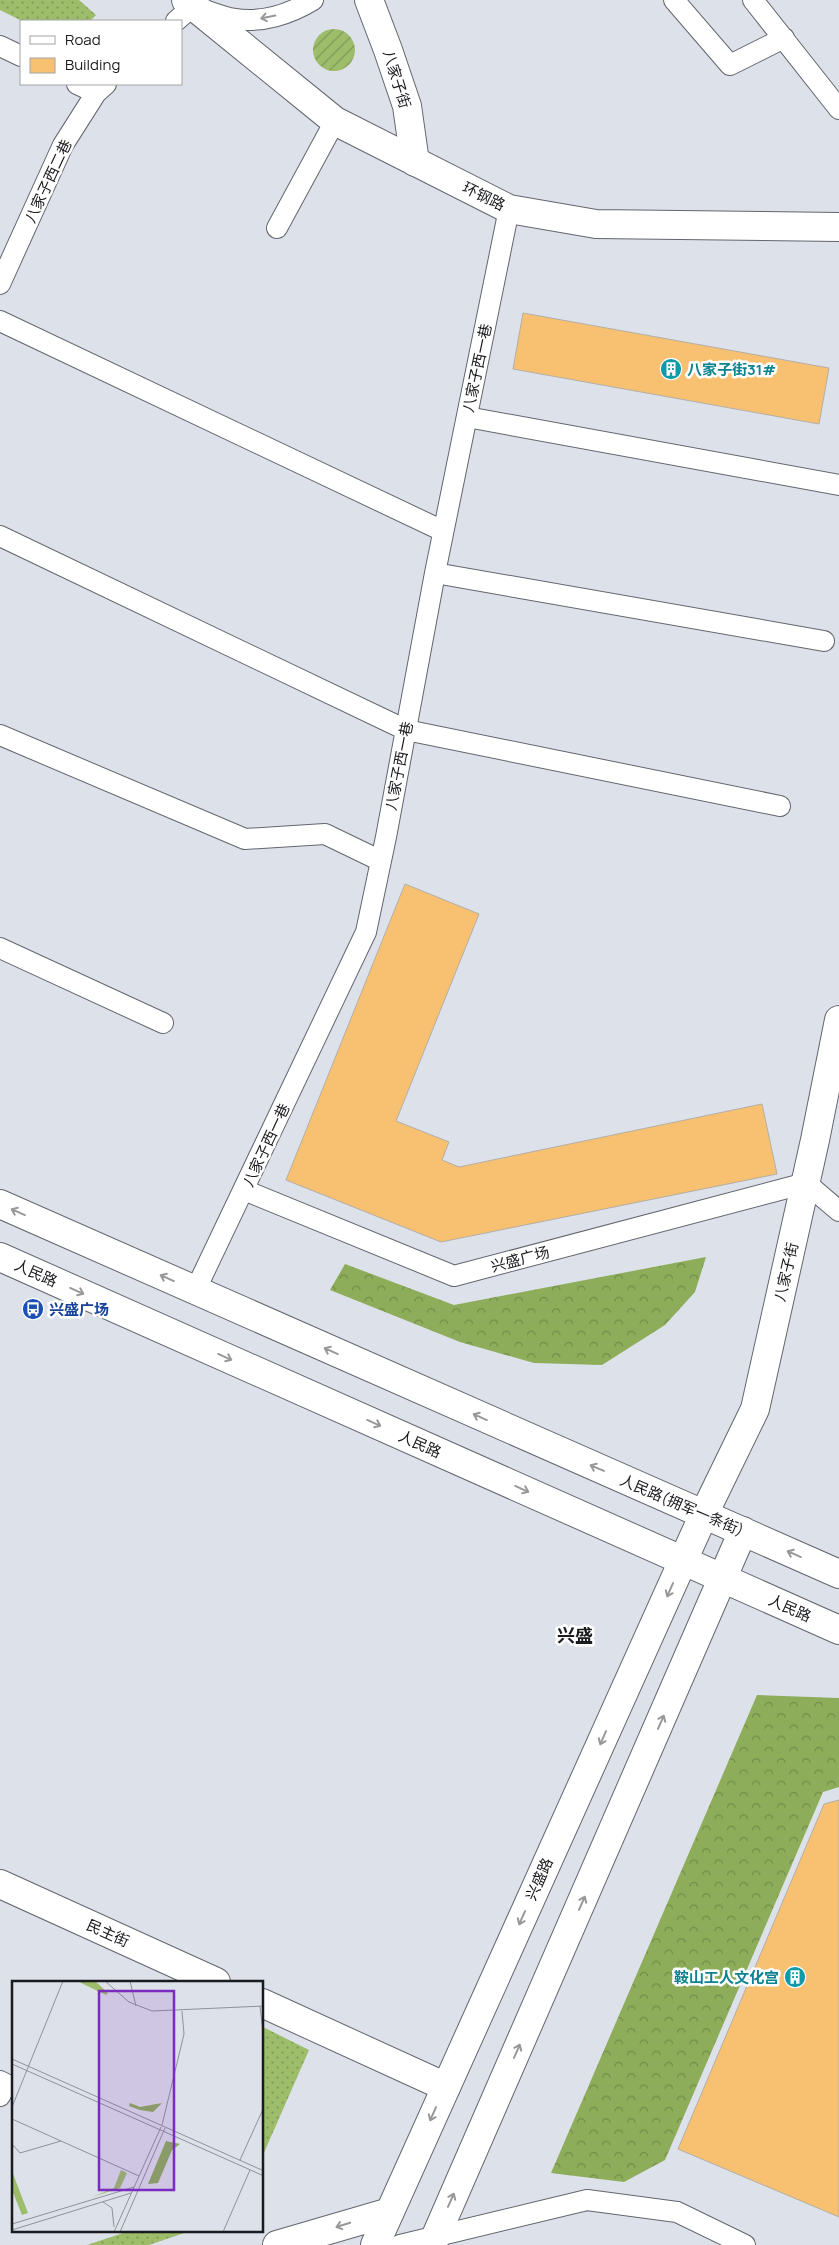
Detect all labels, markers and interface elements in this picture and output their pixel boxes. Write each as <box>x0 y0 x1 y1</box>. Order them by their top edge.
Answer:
one-way arrow <box>261 13 277 22</box>
legend <box>20 20 182 85</box>
text: Road <box>65 29 101 50</box>
street label: 八家子街 <box>378 47 416 111</box>
text: Building <box>65 54 120 75</box>
street label: 八家子西二巷 <box>19 136 77 226</box>
street label: 环钢路 <box>459 177 509 215</box>
street label: 八家子西一巷 <box>457 322 497 414</box>
building icon: 八家子街31# <box>659 357 683 381</box>
place label: 八家子街31# <box>687 359 776 380</box>
street label: 八家子西一巷 <box>380 720 418 812</box>
street label: 八家子西一巷 <box>237 1100 295 1190</box>
one-way arrow <box>11 1207 26 1217</box>
street label: 八家子街 <box>769 1240 803 1304</box>
street label: 兴盛广场 <box>488 1241 552 1277</box>
street label: 人民路 <box>11 1254 61 1292</box>
one-way arrow <box>160 1273 175 1283</box>
one-way arrow <box>69 1287 84 1297</box>
bus stop icon: 兴盛广场 <box>21 1297 45 1321</box>
place label: 兴盛广场 <box>49 1299 109 1320</box>
one-way arrow <box>324 1346 339 1356</box>
one-way arrow <box>217 1353 232 1363</box>
one-way arrow <box>473 1412 488 1422</box>
one-way arrow <box>366 1419 381 1429</box>
street label: 人民路 <box>395 1425 445 1463</box>
one-way arrow <box>590 1463 605 1473</box>
street label: 人民路(拥军一条街) <box>617 1469 747 1541</box>
one-way arrow <box>514 1485 529 1494</box>
one-way arrow <box>787 1549 802 1559</box>
one-way arrow <box>664 1582 674 1597</box>
street label: 人民路 <box>765 1589 815 1627</box>
district label: 兴盛 <box>557 1623 593 1647</box>
one-way arrow <box>657 1715 667 1730</box>
one-way arrow <box>598 1730 607 1745</box>
street label: 兴盛路 <box>520 1854 558 1904</box>
one-way arrow <box>577 1896 587 1911</box>
one-way arrow <box>516 1910 526 1925</box>
street label: 民主街 <box>83 1914 133 1952</box>
building icon: 鞍山工人文化宫 <box>783 1965 807 1989</box>
place label: 鞍山工人文化宫 <box>674 1967 779 1988</box>
inset map <box>12 1981 264 2232</box>
one-way arrow <box>513 2044 522 2059</box>
one-way arrow <box>428 2106 438 2121</box>
one-way arrow <box>447 2193 457 2208</box>
one-way arrow <box>336 2221 352 2231</box>

